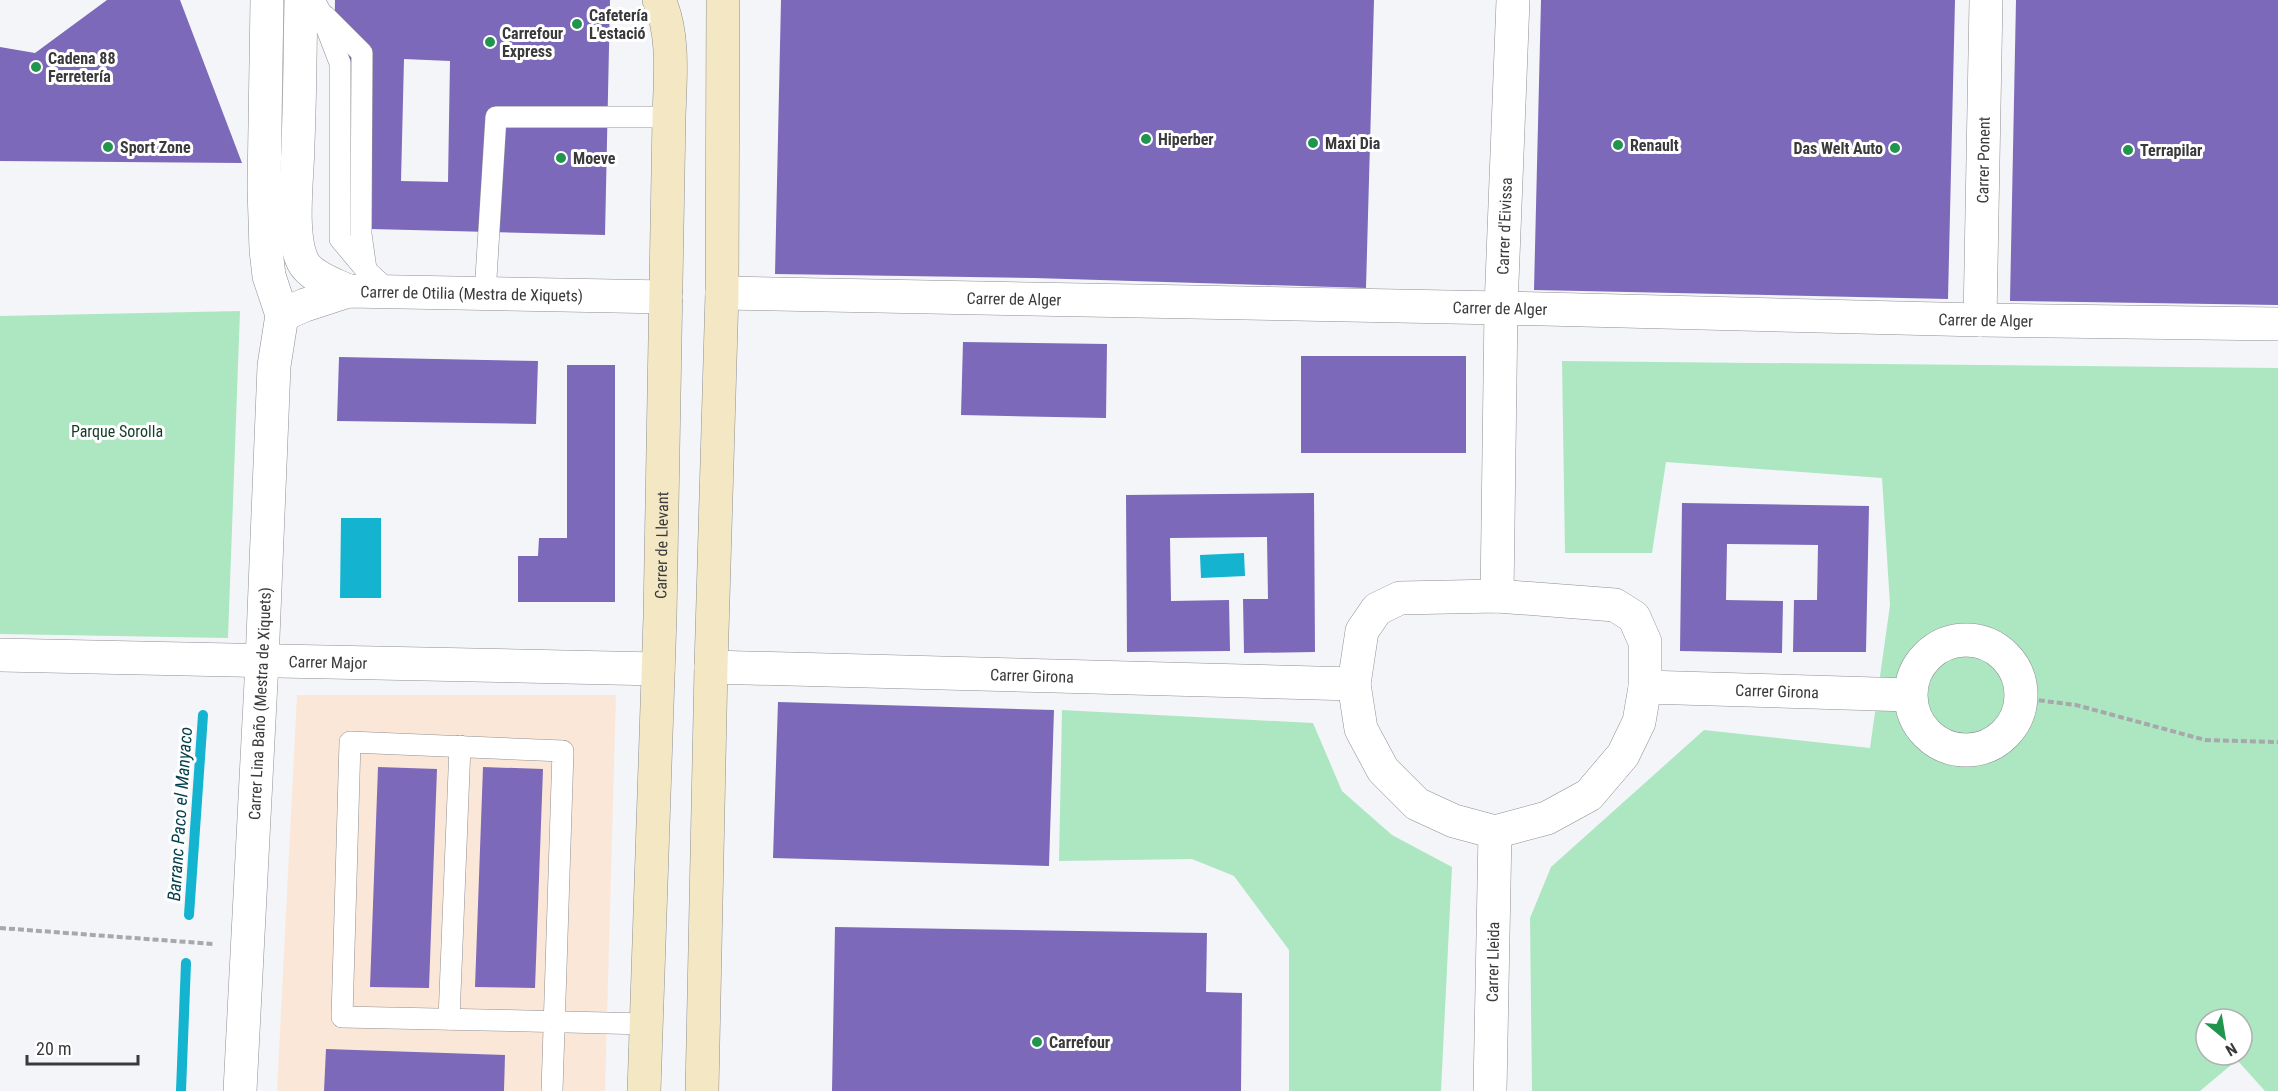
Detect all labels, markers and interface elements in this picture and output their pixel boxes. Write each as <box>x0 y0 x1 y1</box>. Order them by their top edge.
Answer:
place label: Cafetería L'estació <box>589 6 648 43</box>
marker: Cafetería L'estació <box>570 17 584 31</box>
place label: Carrefour Express <box>502 24 563 61</box>
marker: Carrefour Express <box>483 35 497 49</box>
place label: Cadena 88 Ferretería <box>48 49 116 86</box>
marker: Cadena 88 Ferretería <box>29 60 43 74</box>
street label: Carrer Ponent <box>1973 116 1994 204</box>
place label: Hiperber <box>1158 130 1214 149</box>
marker: Hiperber <box>1139 132 1153 146</box>
place label: Maxi Dia <box>1325 134 1381 153</box>
marker: Maxi Dia <box>1306 136 1320 150</box>
place label: Renault <box>1630 136 1679 155</box>
place label: Sport Zone <box>120 138 191 157</box>
marker: Renault <box>1611 138 1625 152</box>
place label: Das Welt Auto <box>1793 139 1883 158</box>
marker: Sport Zone <box>101 140 115 154</box>
marker: Das Welt Auto <box>1888 141 1902 155</box>
place label: Terrapilar <box>2140 141 2202 160</box>
marker: Terrapilar <box>2121 143 2135 157</box>
place label: Moeve <box>573 149 616 168</box>
marker: Moeve <box>554 151 568 165</box>
street label: Carrer d'Eivissa <box>1493 177 1516 275</box>
street label: Carrer de Otilia (Mestra de Xiquets) <box>360 282 583 305</box>
street label: Carrer de Alger <box>966 289 1062 310</box>
street label: Carrer de Alger <box>1452 298 1548 319</box>
street label: Carrer de Alger <box>1938 310 2033 331</box>
park label: Parque Sorolla <box>71 422 163 441</box>
street label: Carrer de Llevant <box>651 491 672 599</box>
street label: Carrer Lina Baño (Mestra de Xiquets) <box>245 587 275 820</box>
street label: Carrer Major <box>288 652 368 673</box>
street label: Carrer Girona <box>990 665 1074 687</box>
street label: Carrer Girona <box>1735 681 1819 702</box>
water label: Barranc Paco el Manyaco <box>163 726 196 902</box>
street label: Carrer Lleida <box>1483 922 1503 1002</box>
north arrow <box>2194 1007 2254 1067</box>
scale bar <box>27 1028 138 1066</box>
place label: Carrefour <box>1049 1033 1110 1052</box>
marker: Carrefour <box>1030 1035 1044 1049</box>
text: 20 m <box>36 1038 71 1059</box>
text: N <box>2222 1039 2240 1060</box>

